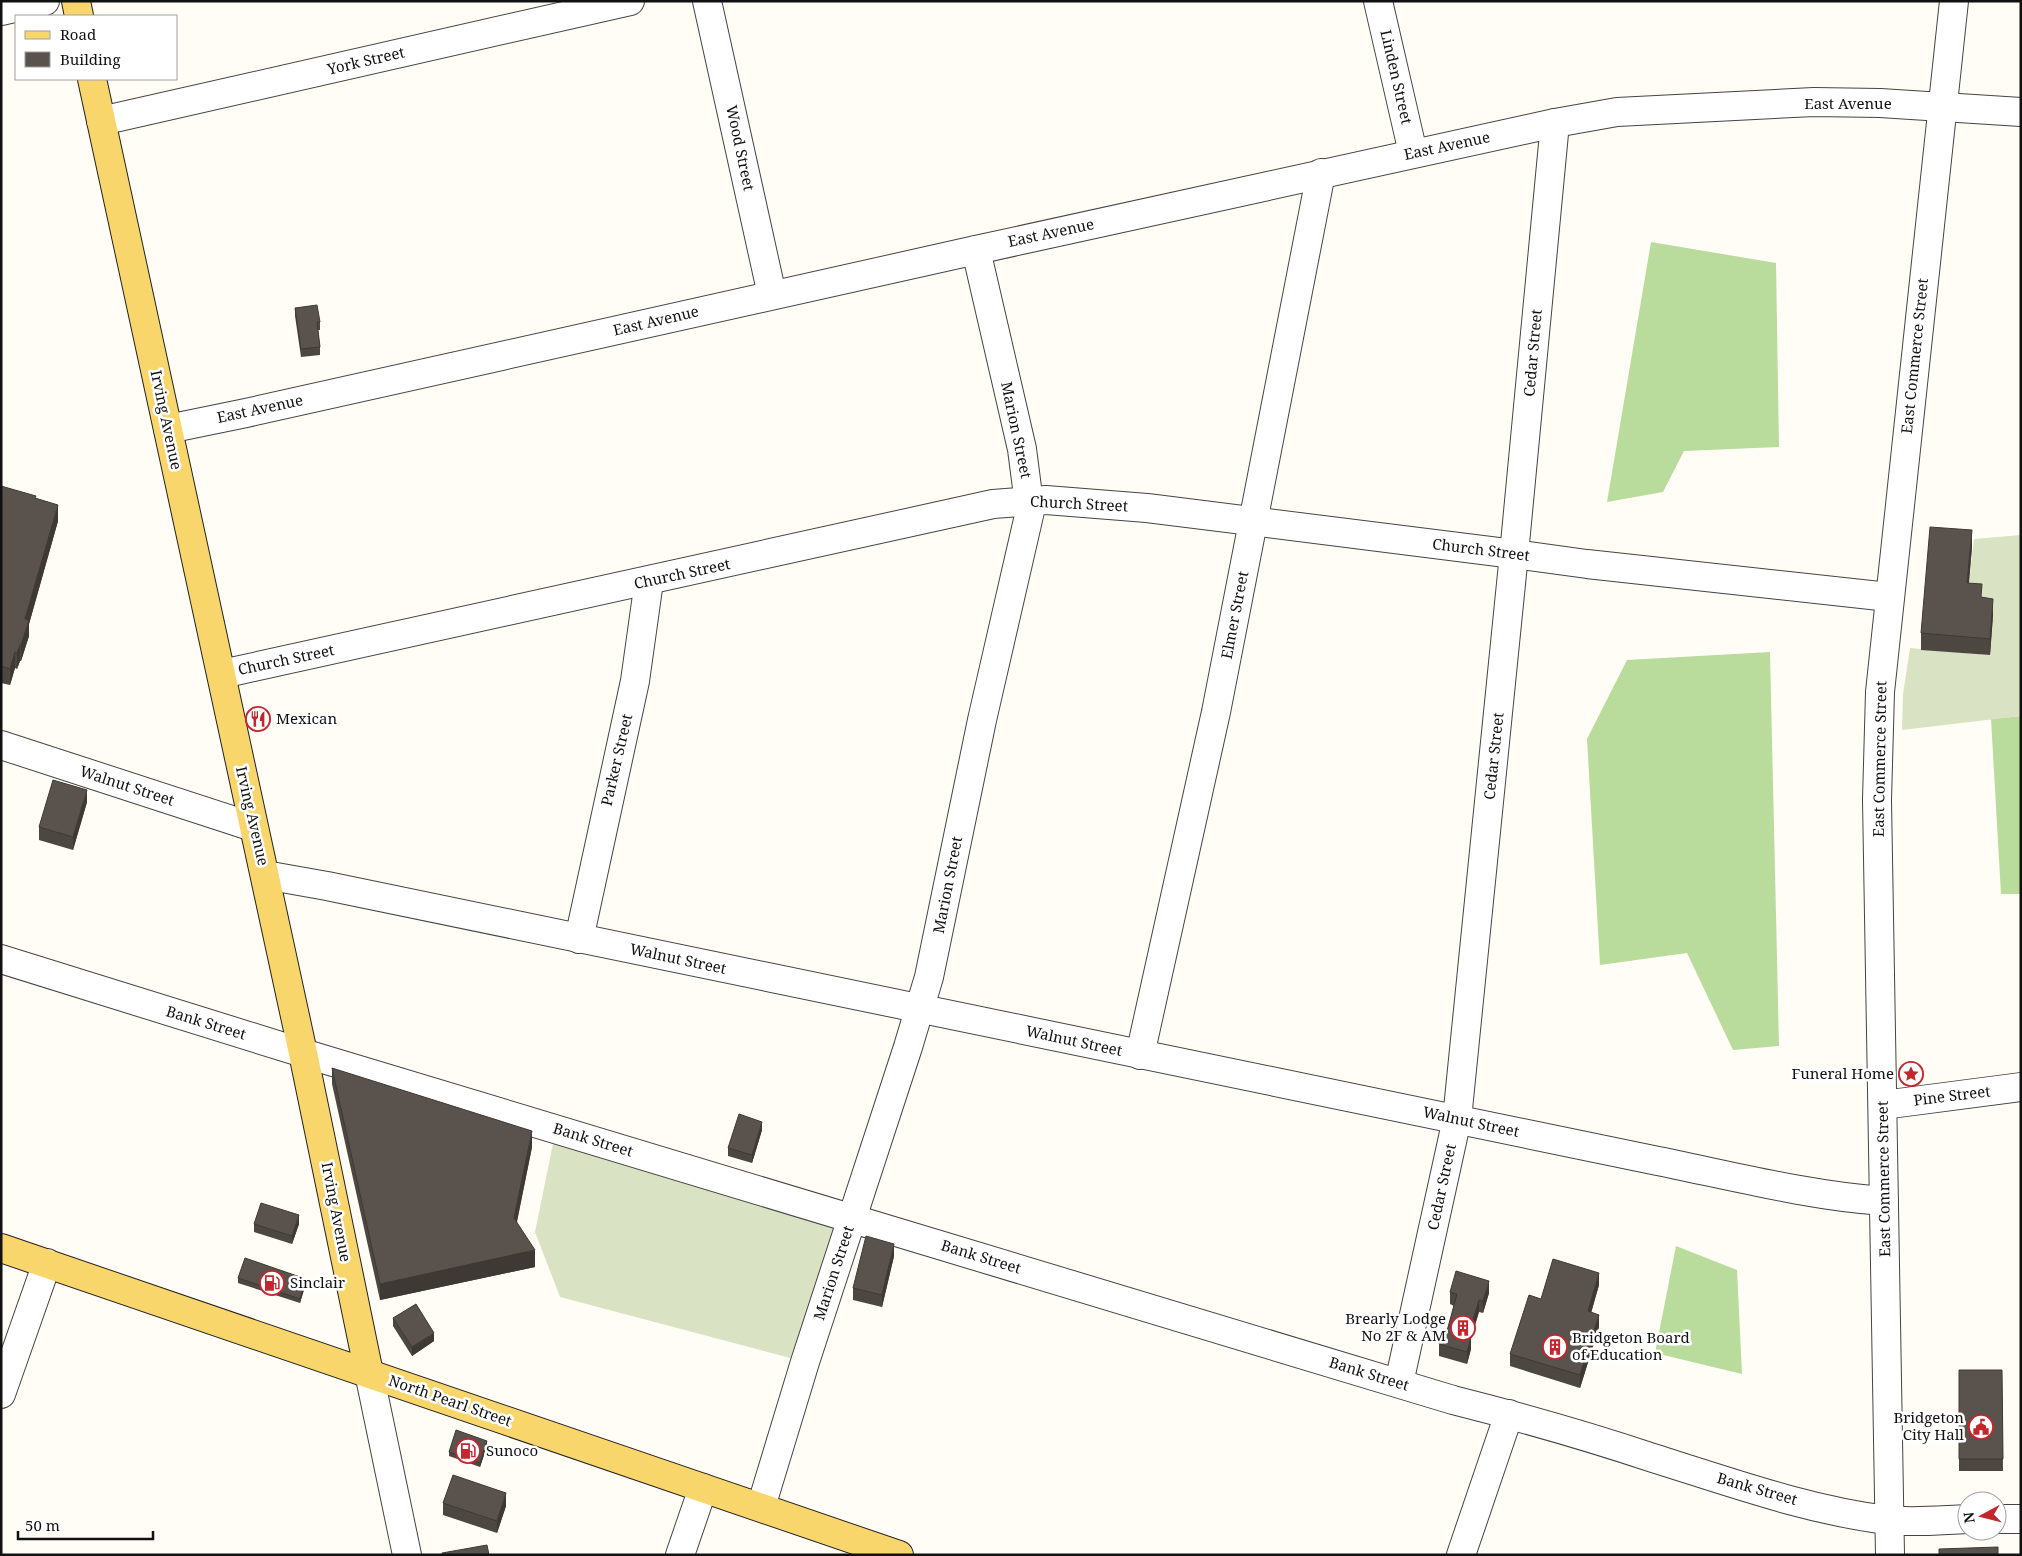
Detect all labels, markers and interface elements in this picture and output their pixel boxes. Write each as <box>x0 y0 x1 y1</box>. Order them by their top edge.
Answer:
legend <box>15 15 178 80</box>
text: Road <box>60 24 96 44</box>
street label: Linden Street <box>1376 28 1418 126</box>
street label: York Street <box>324 41 406 79</box>
text: Building <box>60 49 121 69</box>
street label: East Avenue <box>1804 93 1892 113</box>
street label: Wood Street <box>722 103 760 192</box>
street label: East Avenue <box>1402 126 1492 164</box>
street label: East Avenue <box>1006 213 1096 251</box>
street label: East Commerce Street <box>1896 277 1932 435</box>
street label: East Avenue <box>611 300 701 340</box>
street label: Cedar Street <box>1518 308 1546 397</box>
street label: Irving Avenue <box>147 368 187 471</box>
street label: Marion Street <box>997 380 1037 480</box>
street label: East Avenue <box>215 389 305 427</box>
street label: Church Street <box>1030 490 1128 516</box>
street label: Church Street <box>1431 533 1531 565</box>
street label: Church Street <box>632 553 732 593</box>
street label: Elmer Street <box>1216 569 1252 660</box>
street label: Church Street <box>236 639 336 679</box>
street label: East Commerce Street <box>1868 681 1890 837</box>
restaurant icon: Mexican <box>245 706 271 732</box>
place label: Mexican <box>276 708 337 728</box>
street label: Cedar Street <box>1478 711 1508 801</box>
street label: Parker Street <box>596 712 636 808</box>
street label: Walnut Street <box>78 760 177 810</box>
street label: Irving Avenue <box>232 764 274 867</box>
street label: Marion Street <box>928 835 966 935</box>
street label: Walnut Street <box>628 938 728 978</box>
street label: Bank Street <box>164 1000 249 1044</box>
street label: Walnut Street <box>1024 1020 1124 1060</box>
place icon: Funeral Home <box>1898 1061 1924 1087</box>
place label: Funeral Home <box>1791 1063 1894 1083</box>
street label: Pine Street <box>1912 1080 1991 1110</box>
street label: Walnut Street <box>1421 1101 1521 1141</box>
street label: East Commerce Street <box>1872 1101 1894 1257</box>
street label: Bank Street <box>551 1117 636 1161</box>
street label: Cedar Street <box>1422 1142 1460 1232</box>
street label: Irving Avenue <box>317 1160 356 1263</box>
street label: Marion Street <box>808 1223 858 1323</box>
street label: Bank Street <box>939 1234 1024 1278</box>
fuel station icon: Sinclair <box>259 1270 285 1296</box>
place label: Sinclair <box>290 1272 345 1292</box>
place label: Brearly Lodge No 2F & AM <box>1345 1308 1446 1345</box>
building icon: Brearly Lodge No 2F & AM <box>1450 1315 1476 1341</box>
place label: Bridgeton Board of Education <box>1572 1327 1690 1364</box>
building icon: Bridgeton Board of Education <box>1542 1334 1568 1360</box>
street label: Bank Street <box>1327 1351 1412 1395</box>
street label: North Pearl Street <box>386 1370 515 1430</box>
place label: Bridgeton City Hall <box>1893 1407 1964 1444</box>
public building icon: Bridgeton City Hall <box>1968 1414 1994 1440</box>
fuel station icon: Sunoco <box>455 1438 481 1464</box>
place label: Sunoco <box>486 1440 538 1460</box>
street label: Bank Street <box>1715 1467 1800 1509</box>
north arrow <box>1957 1491 2007 1541</box>
scale bar <box>18 1508 152 1540</box>
text: N <box>1958 1511 1979 1524</box>
text: 50 m <box>25 1515 60 1535</box>

